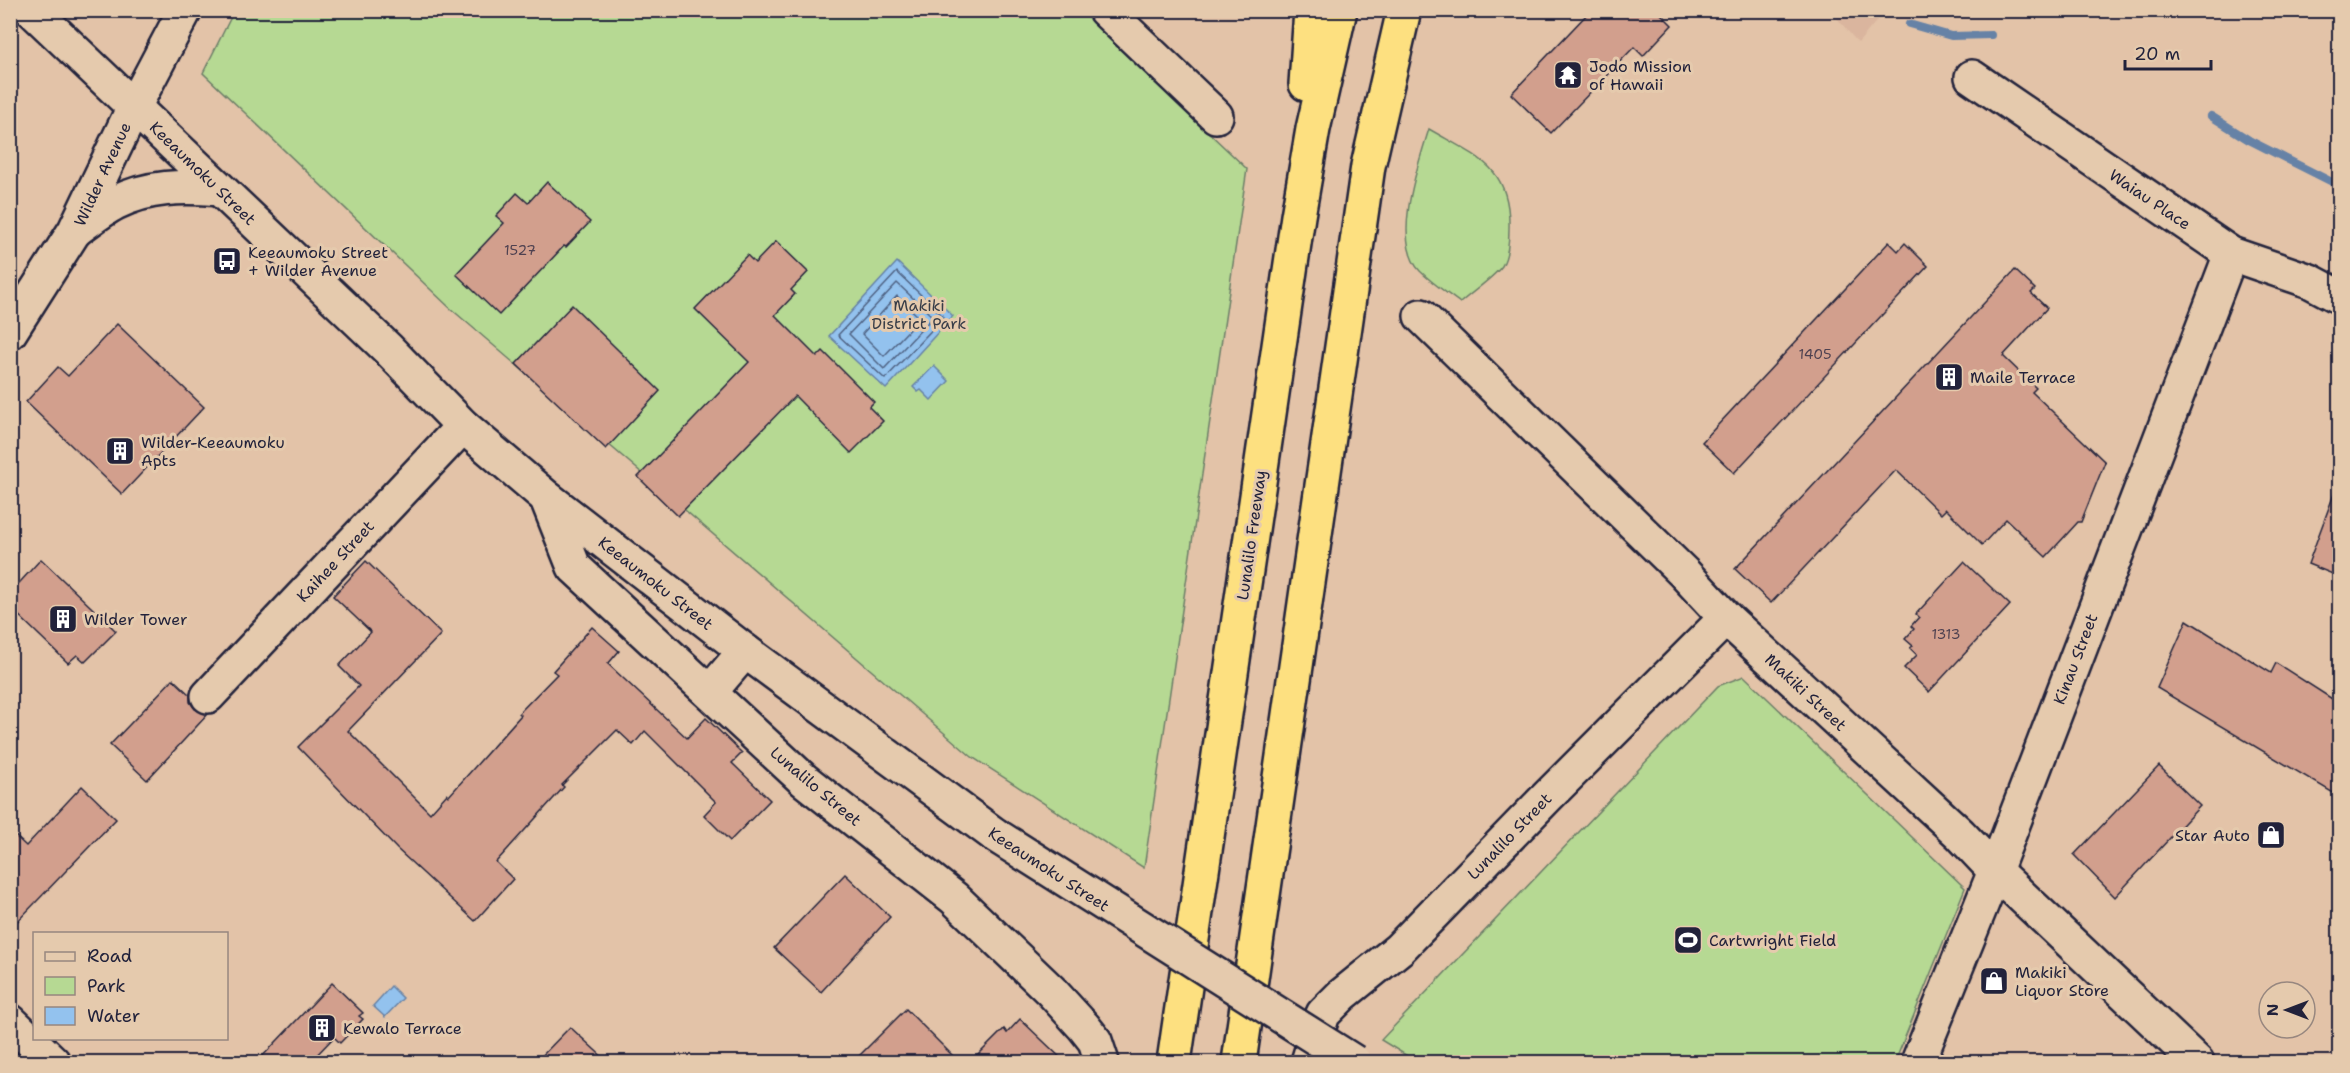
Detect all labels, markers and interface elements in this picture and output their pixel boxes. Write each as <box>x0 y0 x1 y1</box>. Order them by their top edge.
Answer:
scale bar <box>2125 33 2210 71</box>
text: 20 m <box>2134 42 2180 66</box>
place label: Jodo Mission of Hawaii <box>1589 56 1692 95</box>
temple icon: Jodo Mission of Hawaii <box>1552 59 1584 91</box>
street label: Keeaumoku Street <box>145 117 260 230</box>
street label: Wilder Avenue <box>69 119 136 230</box>
street label: Waiau Place <box>2105 164 2195 234</box>
house number: 1527 <box>504 241 536 259</box>
place label: Keeaumoku Street + Wilder Avenue <box>248 242 388 281</box>
bus stop icon: Keeaumoku Street + Wilder Avenue <box>211 245 243 277</box>
park label: Makiki District Park <box>872 295 966 334</box>
house number: 1405 <box>1798 345 1832 363</box>
building icon: Maile Terrace <box>1933 361 1965 393</box>
place label: Maile Terrace <box>1970 367 2076 388</box>
place label: Wilder-Keeaumoku Apts <box>141 432 285 471</box>
building icon: Wilder-Keeaumoku Apts <box>104 435 136 467</box>
street label: Lunalilo Freeway <box>1232 469 1271 601</box>
street label: Kaihee Street <box>292 516 379 607</box>
street label: Keeaumoku Street <box>594 532 717 635</box>
building icon: Wilder Tower <box>47 603 79 635</box>
place label: Wilder Tower <box>84 609 188 630</box>
street label: Kinau Street <box>2049 611 2102 708</box>
house number: 1313 <box>1931 625 1961 643</box>
street label: Makiki Street <box>1760 649 1851 736</box>
street label: Lunalilo Street <box>766 742 866 831</box>
street label: Lunalilo Street <box>1463 788 1556 884</box>
shop icon: Star Auto <box>2255 819 2287 851</box>
street label: Keeaumoku Street <box>984 822 1113 916</box>
place label: Star Auto <box>2175 825 2250 846</box>
sports icon: Cartwright Field <box>1672 924 1704 956</box>
place label: Cartwright Field <box>1709 930 1836 951</box>
legend <box>33 932 228 1040</box>
text: Road <box>87 944 132 968</box>
place label: Makiki Liquor Store <box>2015 962 2109 1001</box>
shop icon: Makiki Liquor Store <box>1978 965 2010 997</box>
text: Park <box>87 974 126 998</box>
north arrow <box>2257 980 2317 1040</box>
text: Water <box>87 1004 140 1028</box>
text: N <box>2262 1004 2283 1016</box>
building icon: Kewalo Terrace <box>306 1012 338 1044</box>
place label: Kewalo Terrace <box>343 1018 462 1039</box>

